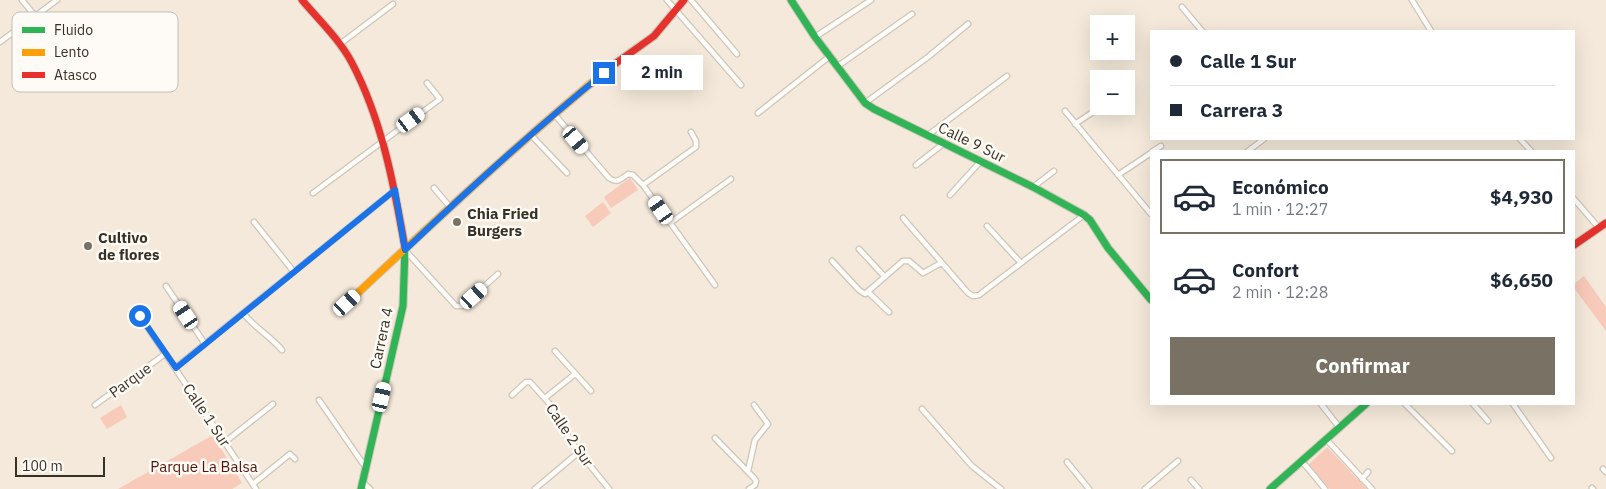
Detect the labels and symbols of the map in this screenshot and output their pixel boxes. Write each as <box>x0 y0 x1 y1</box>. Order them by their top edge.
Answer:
legend <box>12 12 178 92</box>
text: Fluido <box>54 21 93 39</box>
text: Lento <box>54 43 89 61</box>
callout: 2 min <box>622 56 704 90</box>
route end <box>593 62 615 84</box>
text: Atasco <box>54 66 97 84</box>
car <box>394 105 427 135</box>
street label: Calle 9 Sur <box>935 118 1009 167</box>
car <box>560 124 591 156</box>
car <box>646 193 675 227</box>
place label: Chia Fried Burgers <box>467 204 538 240</box>
marker: Chia Fried Burgers <box>451 216 463 228</box>
place label: Cultivo de flores <box>98 228 160 264</box>
marker: Cultivo de flores <box>82 240 94 252</box>
car <box>457 280 490 312</box>
car <box>330 287 363 319</box>
car <box>171 298 200 332</box>
route start <box>129 305 151 327</box>
street label: Carrera 4 <box>365 305 397 371</box>
street label: Parque <box>105 358 155 402</box>
street label: Calle 1 Sur <box>179 380 235 451</box>
car <box>371 381 392 413</box>
street label: Calle 2 Sur <box>542 400 598 471</box>
scale bar <box>15 454 105 477</box>
park label: Parque La Balsa <box>150 457 258 476</box>

